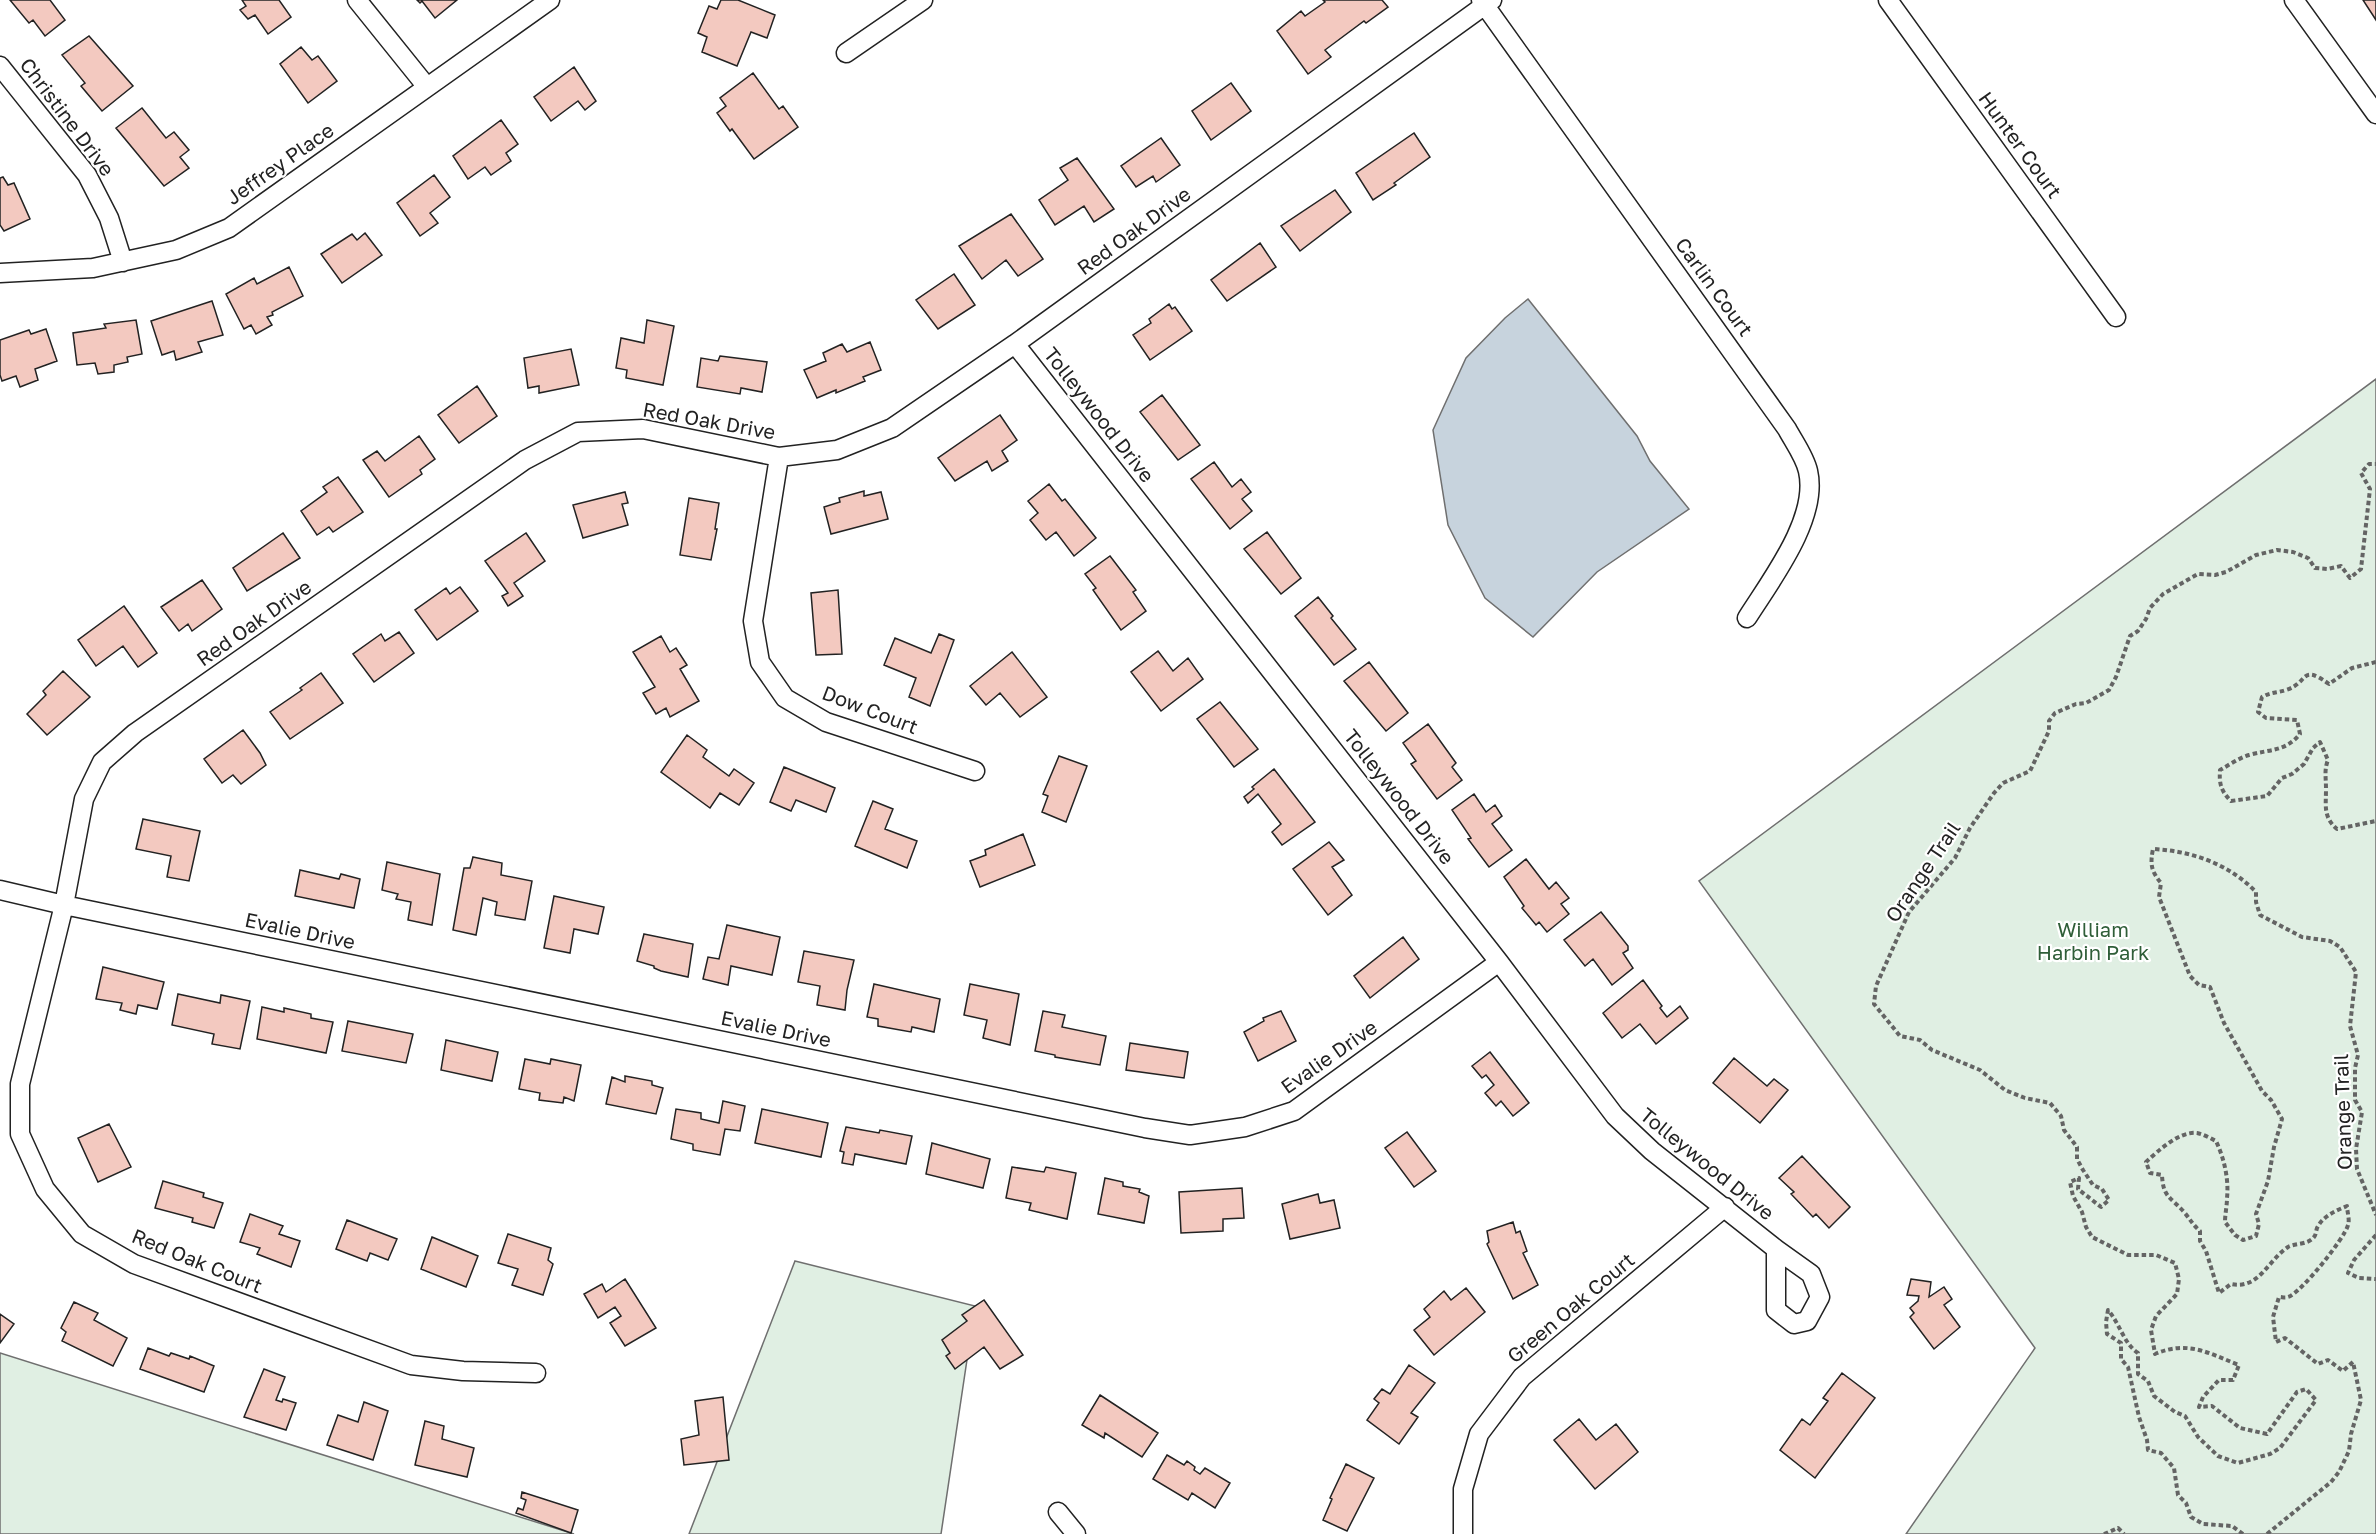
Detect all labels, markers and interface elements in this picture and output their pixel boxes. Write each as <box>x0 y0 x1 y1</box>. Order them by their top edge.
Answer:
street label: Christine Drive <box>16 53 120 180</box>
street label: Hunter Court <box>1974 87 2067 202</box>
street label: Jeffrey Place <box>221 117 338 209</box>
street label: Red Oak Drive <box>1072 181 1195 279</box>
street label: Carlin Court <box>1671 233 1759 340</box>
street label: Tolleywood Drive <box>1040 342 1160 487</box>
street label: Red Oak Drive <box>641 397 777 443</box>
street label: Red Oak Drive <box>192 574 315 671</box>
street label: Dow Court <box>819 680 922 738</box>
street label: Tolleywood Drive <box>1340 724 1460 869</box>
street label: Orange Trail <box>1880 817 1965 926</box>
street label: Evalie Drive <box>243 907 357 953</box>
park label: William Harbin Park <box>2037 917 2149 964</box>
street label: Evalie Drive <box>719 1005 833 1051</box>
street label: Evalie Drive <box>1276 1014 1381 1098</box>
street label: Orange Trail <box>2328 1054 2356 1171</box>
street label: Tolleywood Drive <box>1636 1102 1779 1224</box>
street label: Red Oak Court <box>129 1223 266 1297</box>
street label: Green Oak Court <box>1502 1247 1639 1367</box>

